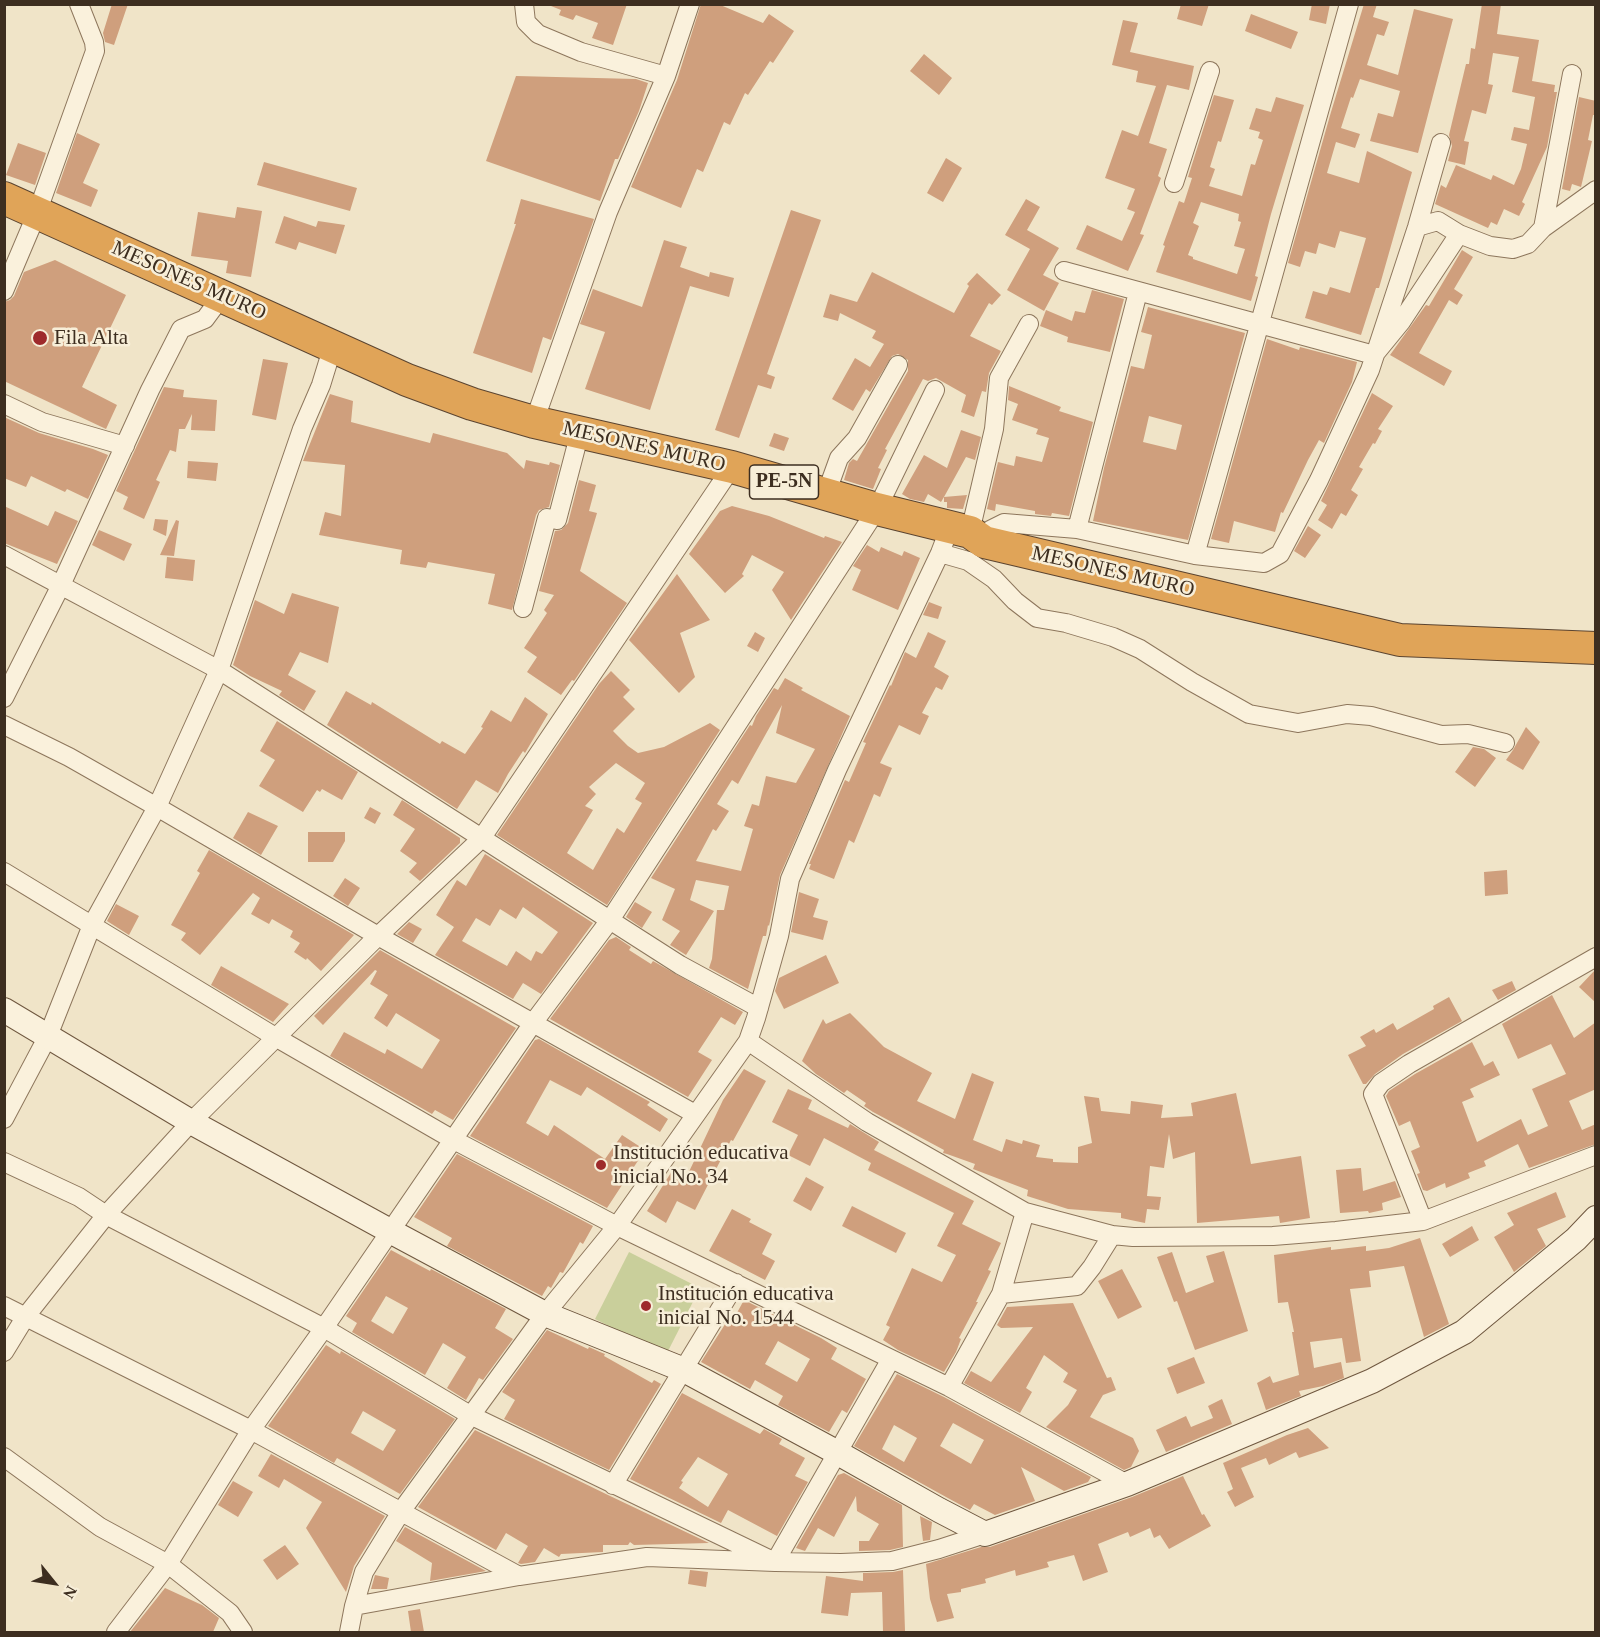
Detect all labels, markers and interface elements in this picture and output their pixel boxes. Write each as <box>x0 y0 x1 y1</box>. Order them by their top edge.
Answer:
street label: MESONES MURO <box>108 236 270 326</box>
place label: Fila Alta <box>54 325 128 351</box>
marker: Fila Alta <box>31 329 49 347</box>
street label: MESONES MURO <box>560 416 728 478</box>
road number: PE-5N <box>750 465 818 499</box>
street label: MESONES MURO <box>1029 541 1197 603</box>
place label: Institución educativa inicial No. 34 <box>613 1140 789 1190</box>
marker: Institución educativa inicial No. 34 <box>594 1158 608 1172</box>
place label: Institución educativa inicial No. 1544 <box>658 1281 834 1331</box>
marker: Institución educativa inicial No. 1544 <box>639 1299 653 1313</box>
north arrow <box>24 1553 84 1613</box>
text: N <box>60 1583 80 1602</box>

